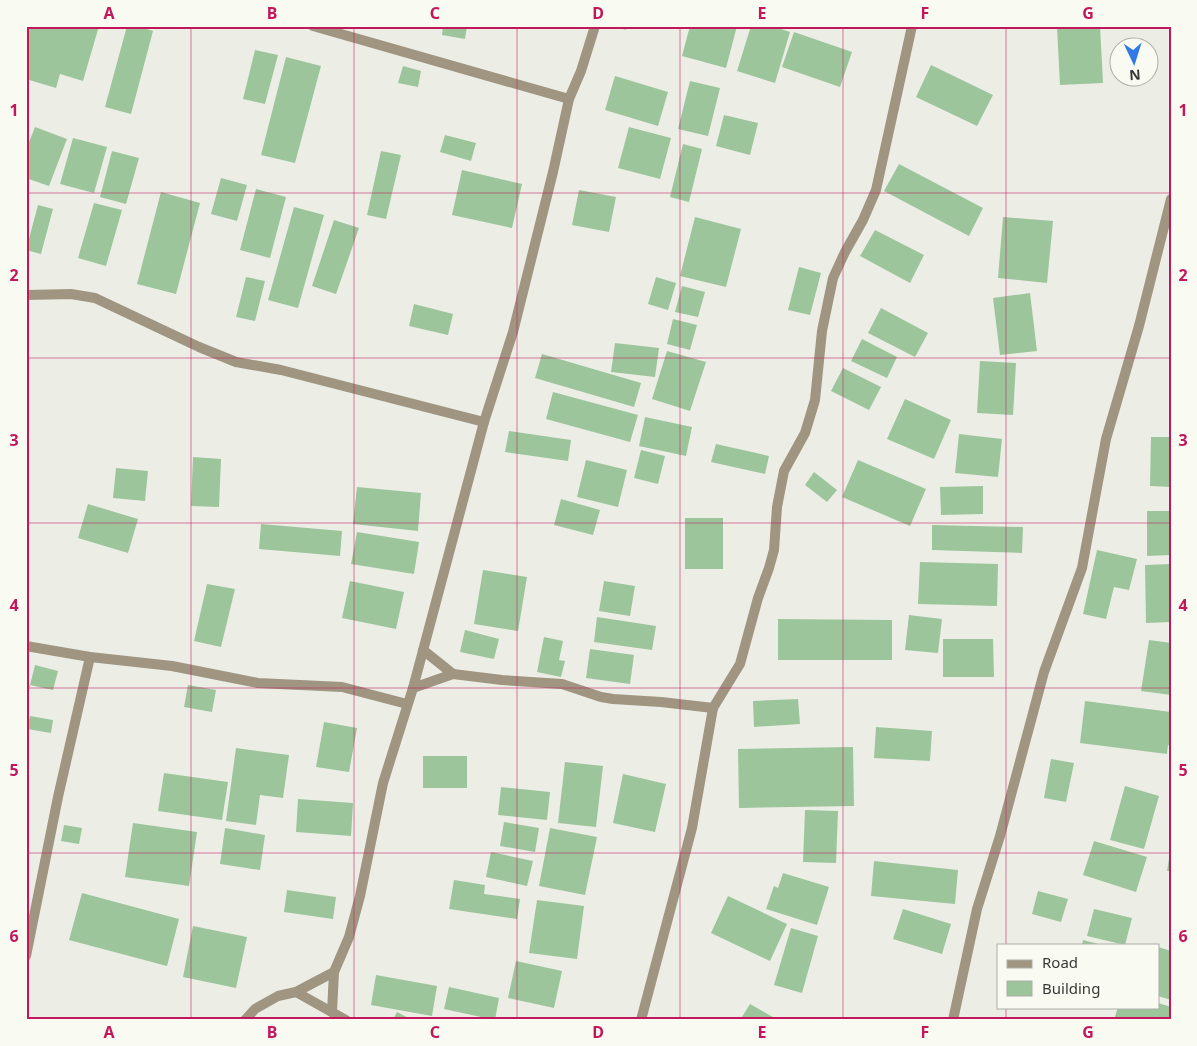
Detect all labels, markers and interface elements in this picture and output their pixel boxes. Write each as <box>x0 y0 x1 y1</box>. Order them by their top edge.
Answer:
text: A <box>103 2 115 24</box>
text: B <box>267 2 277 24</box>
text: C <box>430 2 440 24</box>
text: D <box>592 2 604 24</box>
text: E <box>758 2 767 24</box>
text: F <box>921 2 929 24</box>
text: G <box>1082 2 1094 24</box>
north arrow <box>1110 38 1160 88</box>
text: N <box>1129 66 1141 85</box>
text: 1 <box>9 99 19 121</box>
text: 1 <box>1178 99 1188 121</box>
text: 2 <box>9 264 19 286</box>
text: 2 <box>1178 264 1188 286</box>
text: 3 <box>9 429 19 451</box>
text: 3 <box>1178 429 1188 451</box>
text: 4 <box>9 594 19 616</box>
text: 4 <box>1178 594 1188 616</box>
text: 5 <box>9 759 19 781</box>
text: 5 <box>1178 759 1188 781</box>
text: 6 <box>9 925 19 947</box>
text: 6 <box>1178 925 1188 947</box>
legend <box>997 944 1160 1008</box>
text: Road <box>1042 952 1078 972</box>
text: Building <box>1042 978 1100 998</box>
text: A <box>103 1021 115 1043</box>
text: B <box>267 1021 277 1043</box>
text: C <box>430 1021 440 1043</box>
text: D <box>592 1021 604 1043</box>
text: E <box>758 1021 767 1043</box>
text: F <box>921 1021 929 1043</box>
text: G <box>1082 1021 1094 1043</box>

